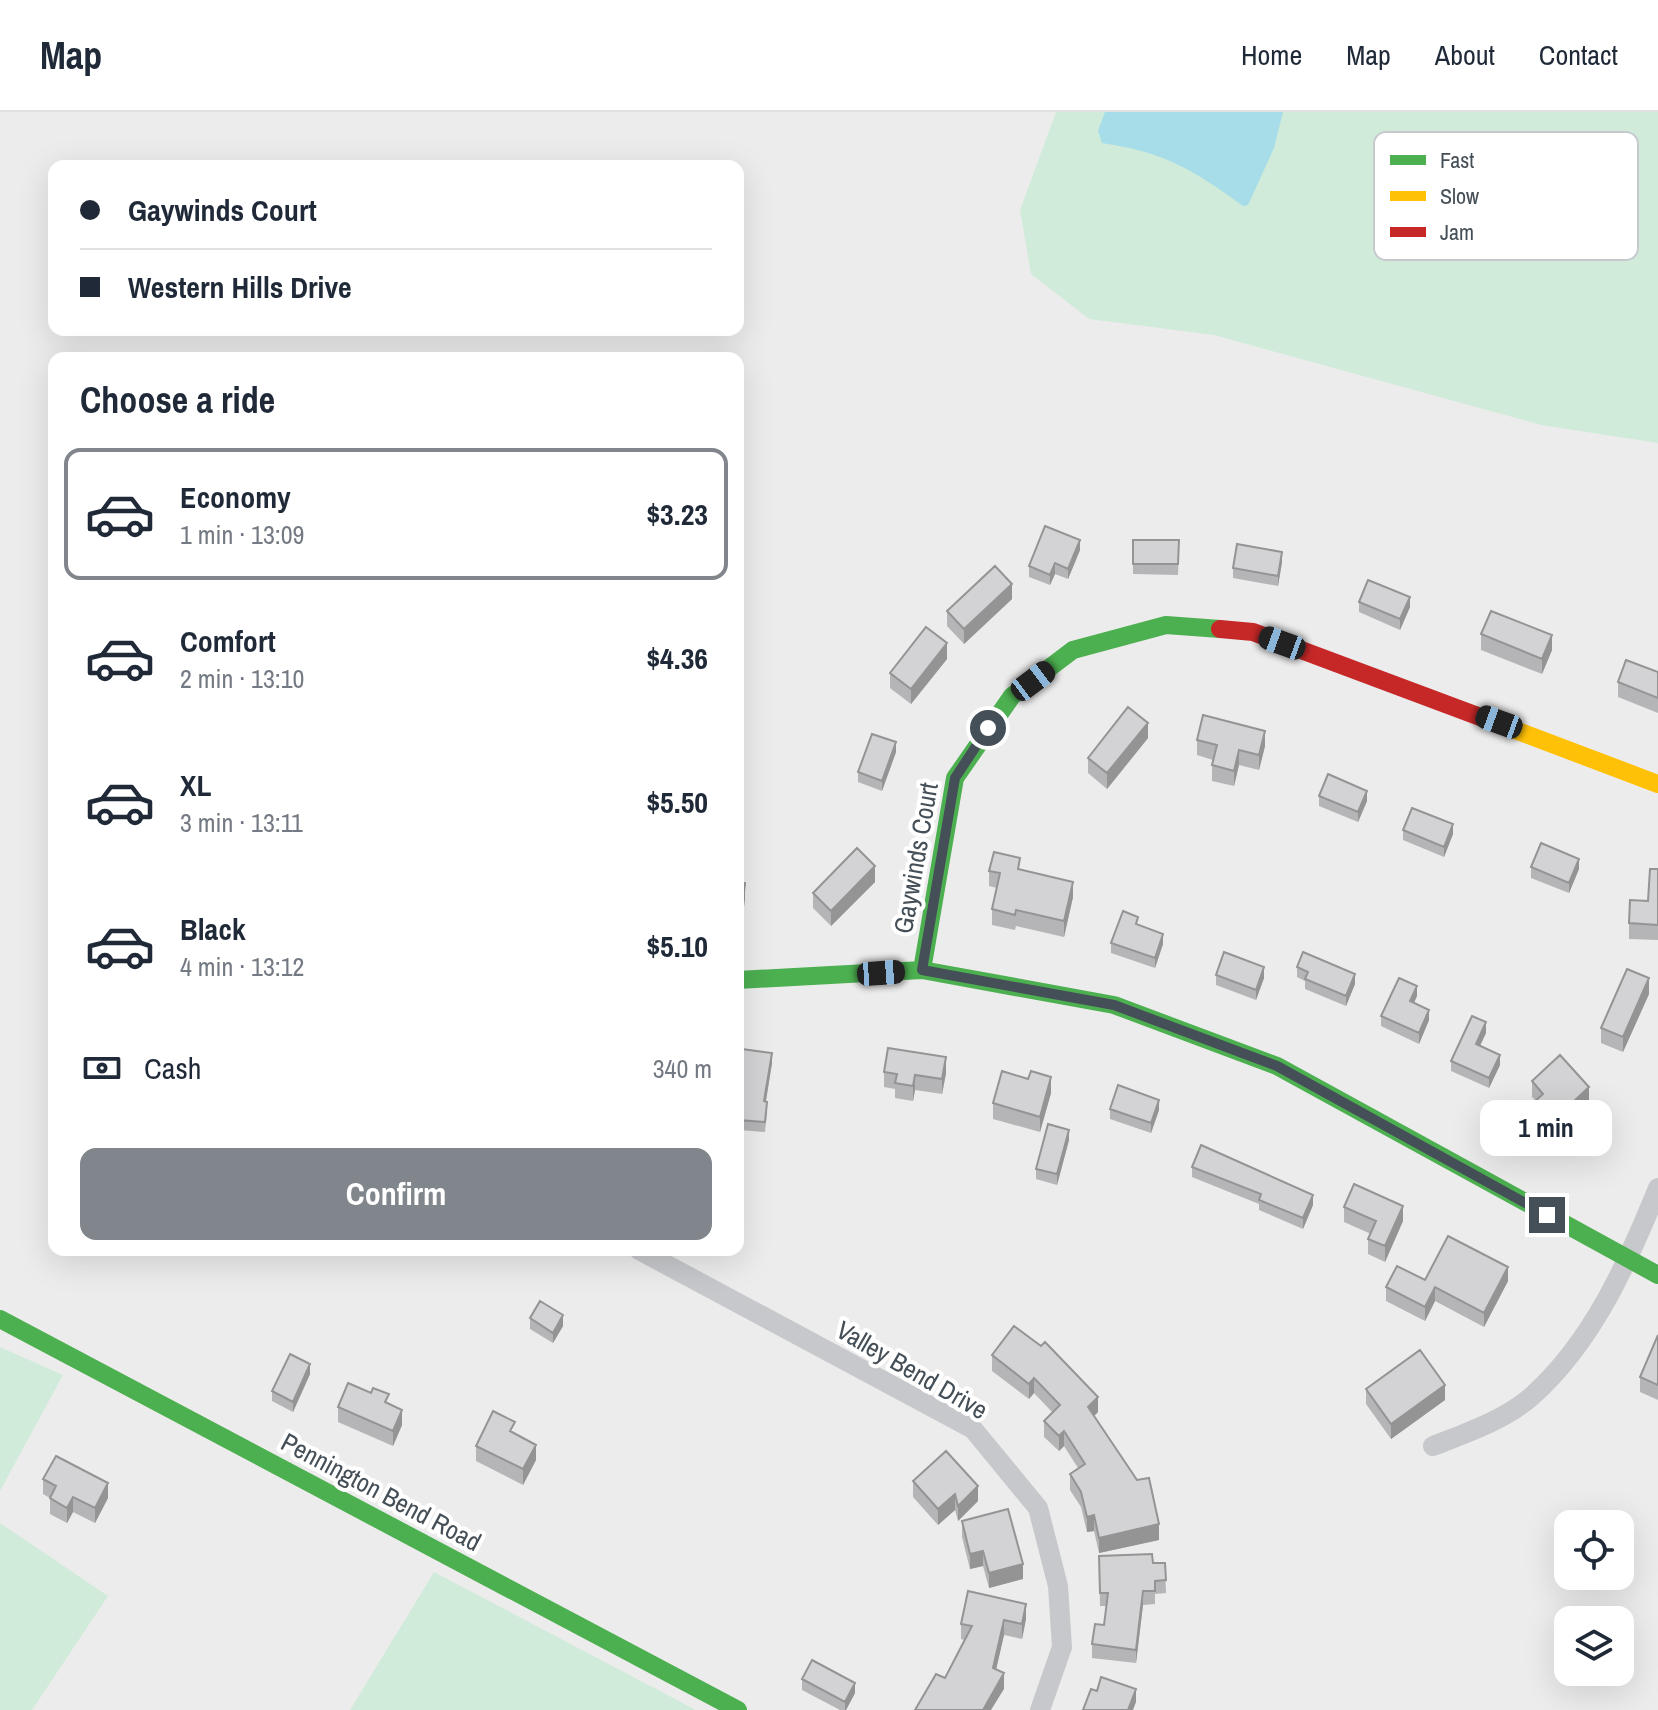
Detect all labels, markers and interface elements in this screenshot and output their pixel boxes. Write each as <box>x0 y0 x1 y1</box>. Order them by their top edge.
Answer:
text: Map <box>40 30 102 81</box>
text: Home <box>1241 36 1302 74</box>
text: Map <box>1346 36 1391 74</box>
text: About <box>1435 36 1495 74</box>
text: Contact <box>1539 36 1618 74</box>
legend <box>1374 132 1638 260</box>
text: Fast <box>1440 145 1474 175</box>
text: Slow <box>1440 181 1479 211</box>
text: Gaywinds Court <box>128 190 317 230</box>
text: Jam <box>1440 217 1474 247</box>
text: Western Hills Drive <box>128 267 352 307</box>
text: Choose a ride <box>80 376 275 424</box>
text: Economy <box>180 477 291 517</box>
icon: car <box>84 478 156 550</box>
text: $3.23 <box>646 494 708 534</box>
text: 1 min · 13:09 <box>180 517 304 552</box>
text: Comfort <box>180 621 276 661</box>
icon: car <box>84 622 156 694</box>
car <box>1255 624 1309 662</box>
text: $4.36 <box>646 638 708 678</box>
car <box>1007 657 1059 705</box>
text: 2 min · 13:10 <box>180 661 304 696</box>
car <box>1472 703 1526 741</box>
route start <box>970 710 1006 746</box>
text: XL <box>180 765 211 805</box>
icon: car <box>84 766 156 838</box>
street label: Gaywinds Court <box>885 780 946 936</box>
text: $5.50 <box>646 782 708 822</box>
text: 3 min · 13:11 <box>180 805 303 840</box>
text: Black <box>180 909 246 949</box>
icon: car <box>84 910 156 982</box>
text: $5.10 <box>646 926 708 966</box>
text: 4 min · 13:12 <box>180 949 304 984</box>
car <box>856 959 906 987</box>
icon: cash <box>80 1046 124 1090</box>
text: Cash <box>144 1048 201 1088</box>
text: 340 m <box>653 1051 712 1086</box>
callout: 1 min <box>1481 1099 1613 1155</box>
text: 1 min <box>1518 1110 1574 1145</box>
button: Confirm <box>80 1148 712 1240</box>
route end <box>1529 1197 1565 1233</box>
street label: Valley Bend Drive <box>830 1312 994 1427</box>
street label: Pennington Bend Road <box>275 1424 487 1559</box>
map controls <box>1554 1510 1634 1686</box>
button: locate <box>1554 1510 1634 1590</box>
button: layers <box>1554 1606 1634 1686</box>

